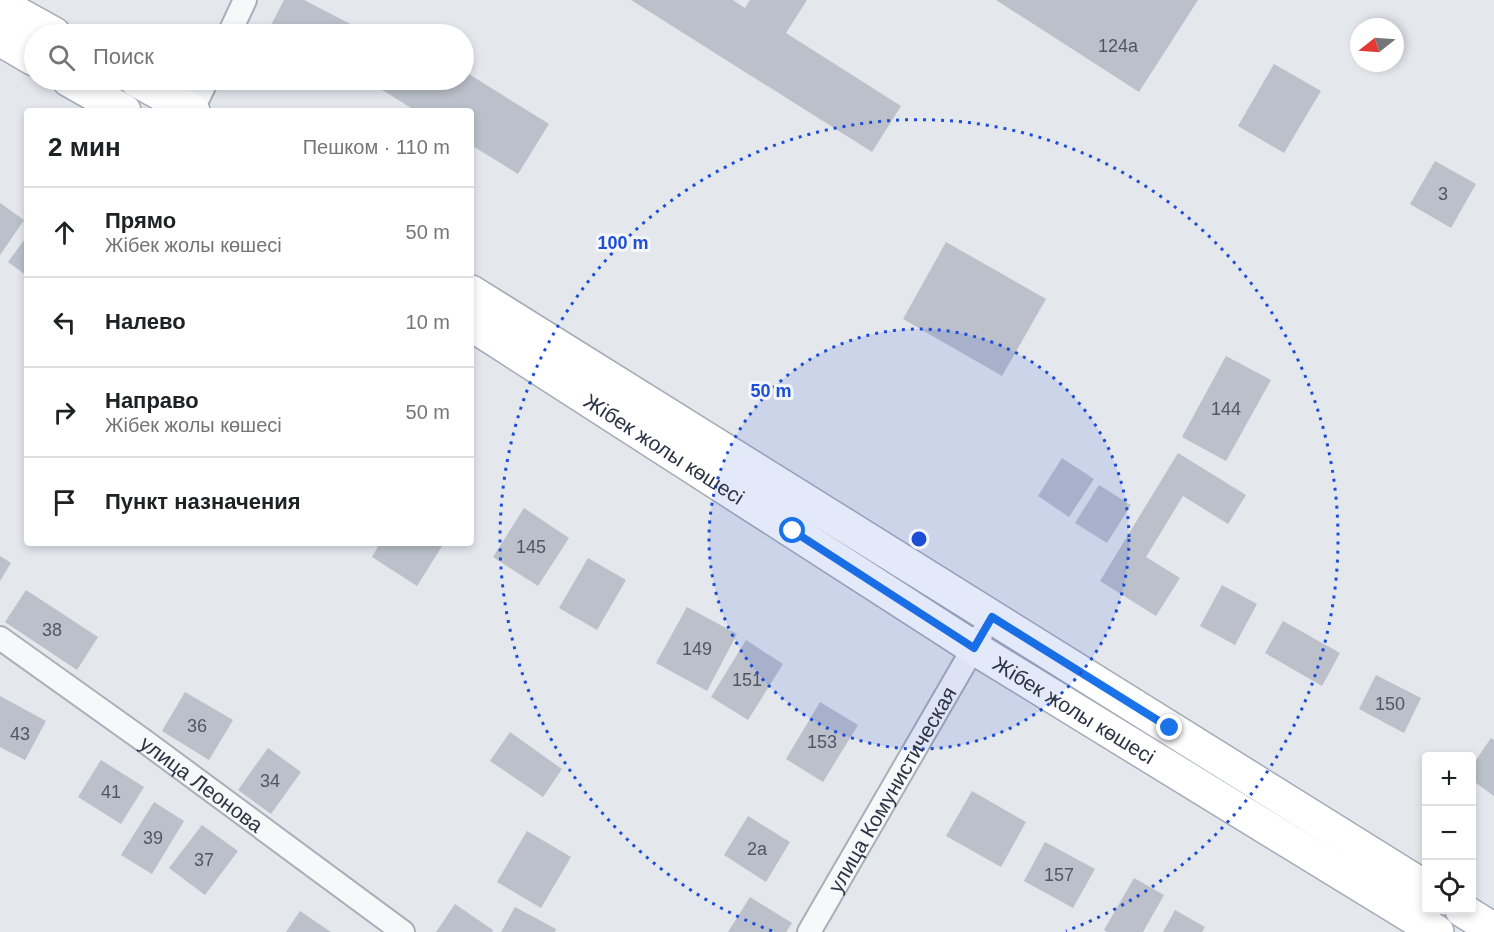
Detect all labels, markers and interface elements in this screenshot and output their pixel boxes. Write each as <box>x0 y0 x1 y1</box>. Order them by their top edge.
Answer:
north arrow <box>1350 18 1404 72</box>
search box <box>24 24 474 90</box>
house number: 124а <box>1098 36 1139 56</box>
icon: search <box>45 41 78 74</box>
text: Поиск <box>93 44 154 69</box>
text: 2 мин <box>48 132 121 162</box>
text: Пешком · 110 m <box>303 136 450 158</box>
house number: 3 <box>1438 184 1448 204</box>
text: Прямо <box>105 208 176 233</box>
icon: ahead <box>48 216 81 249</box>
text: 50 m <box>406 221 450 243</box>
text: 100 m <box>597 233 649 253</box>
text: Жібек жолы көшесі <box>105 234 282 256</box>
icon: left <box>48 306 81 339</box>
text: Налево <box>105 309 186 334</box>
text: 10 m <box>406 311 450 333</box>
text: 50 m <box>750 381 792 401</box>
text: Направо <box>105 388 199 413</box>
street label: Жібек жолы көшесі <box>580 389 749 508</box>
icon: right <box>48 396 81 429</box>
house number: 144 <box>1211 399 1241 419</box>
text: 50 m <box>406 401 450 423</box>
text: Жібек жолы көшесі <box>105 414 282 436</box>
icon: arrive <box>48 486 81 519</box>
text: Пункт назначения <box>105 489 301 514</box>
route start <box>779 517 805 543</box>
centre of rings <box>909 529 929 549</box>
house number: 145 <box>516 537 546 557</box>
house number: 38 <box>42 620 62 640</box>
house number: 149 <box>682 639 712 659</box>
street label: Жібек жолы көшесі <box>989 651 1159 768</box>
house number: 151 <box>732 670 762 690</box>
street label: улица Комунистическая <box>823 682 960 896</box>
house number: 150 <box>1375 694 1405 714</box>
route end <box>1156 714 1182 740</box>
house number: 36 <box>187 716 207 736</box>
house number: 43 <box>10 724 30 744</box>
street label: улица Леонова <box>136 731 268 837</box>
house number: 153 <box>807 732 837 752</box>
map controls <box>1422 752 1476 914</box>
button: + <box>1422 752 1476 806</box>
house number: 34 <box>260 771 280 791</box>
house number: 41 <box>101 782 121 802</box>
button: − <box>1422 806 1476 860</box>
house number: 39 <box>143 828 163 848</box>
house number: 2а <box>747 839 768 859</box>
house number: 37 <box>194 850 214 870</box>
button: locate <box>1422 860 1476 914</box>
house number: 157 <box>1044 865 1074 885</box>

